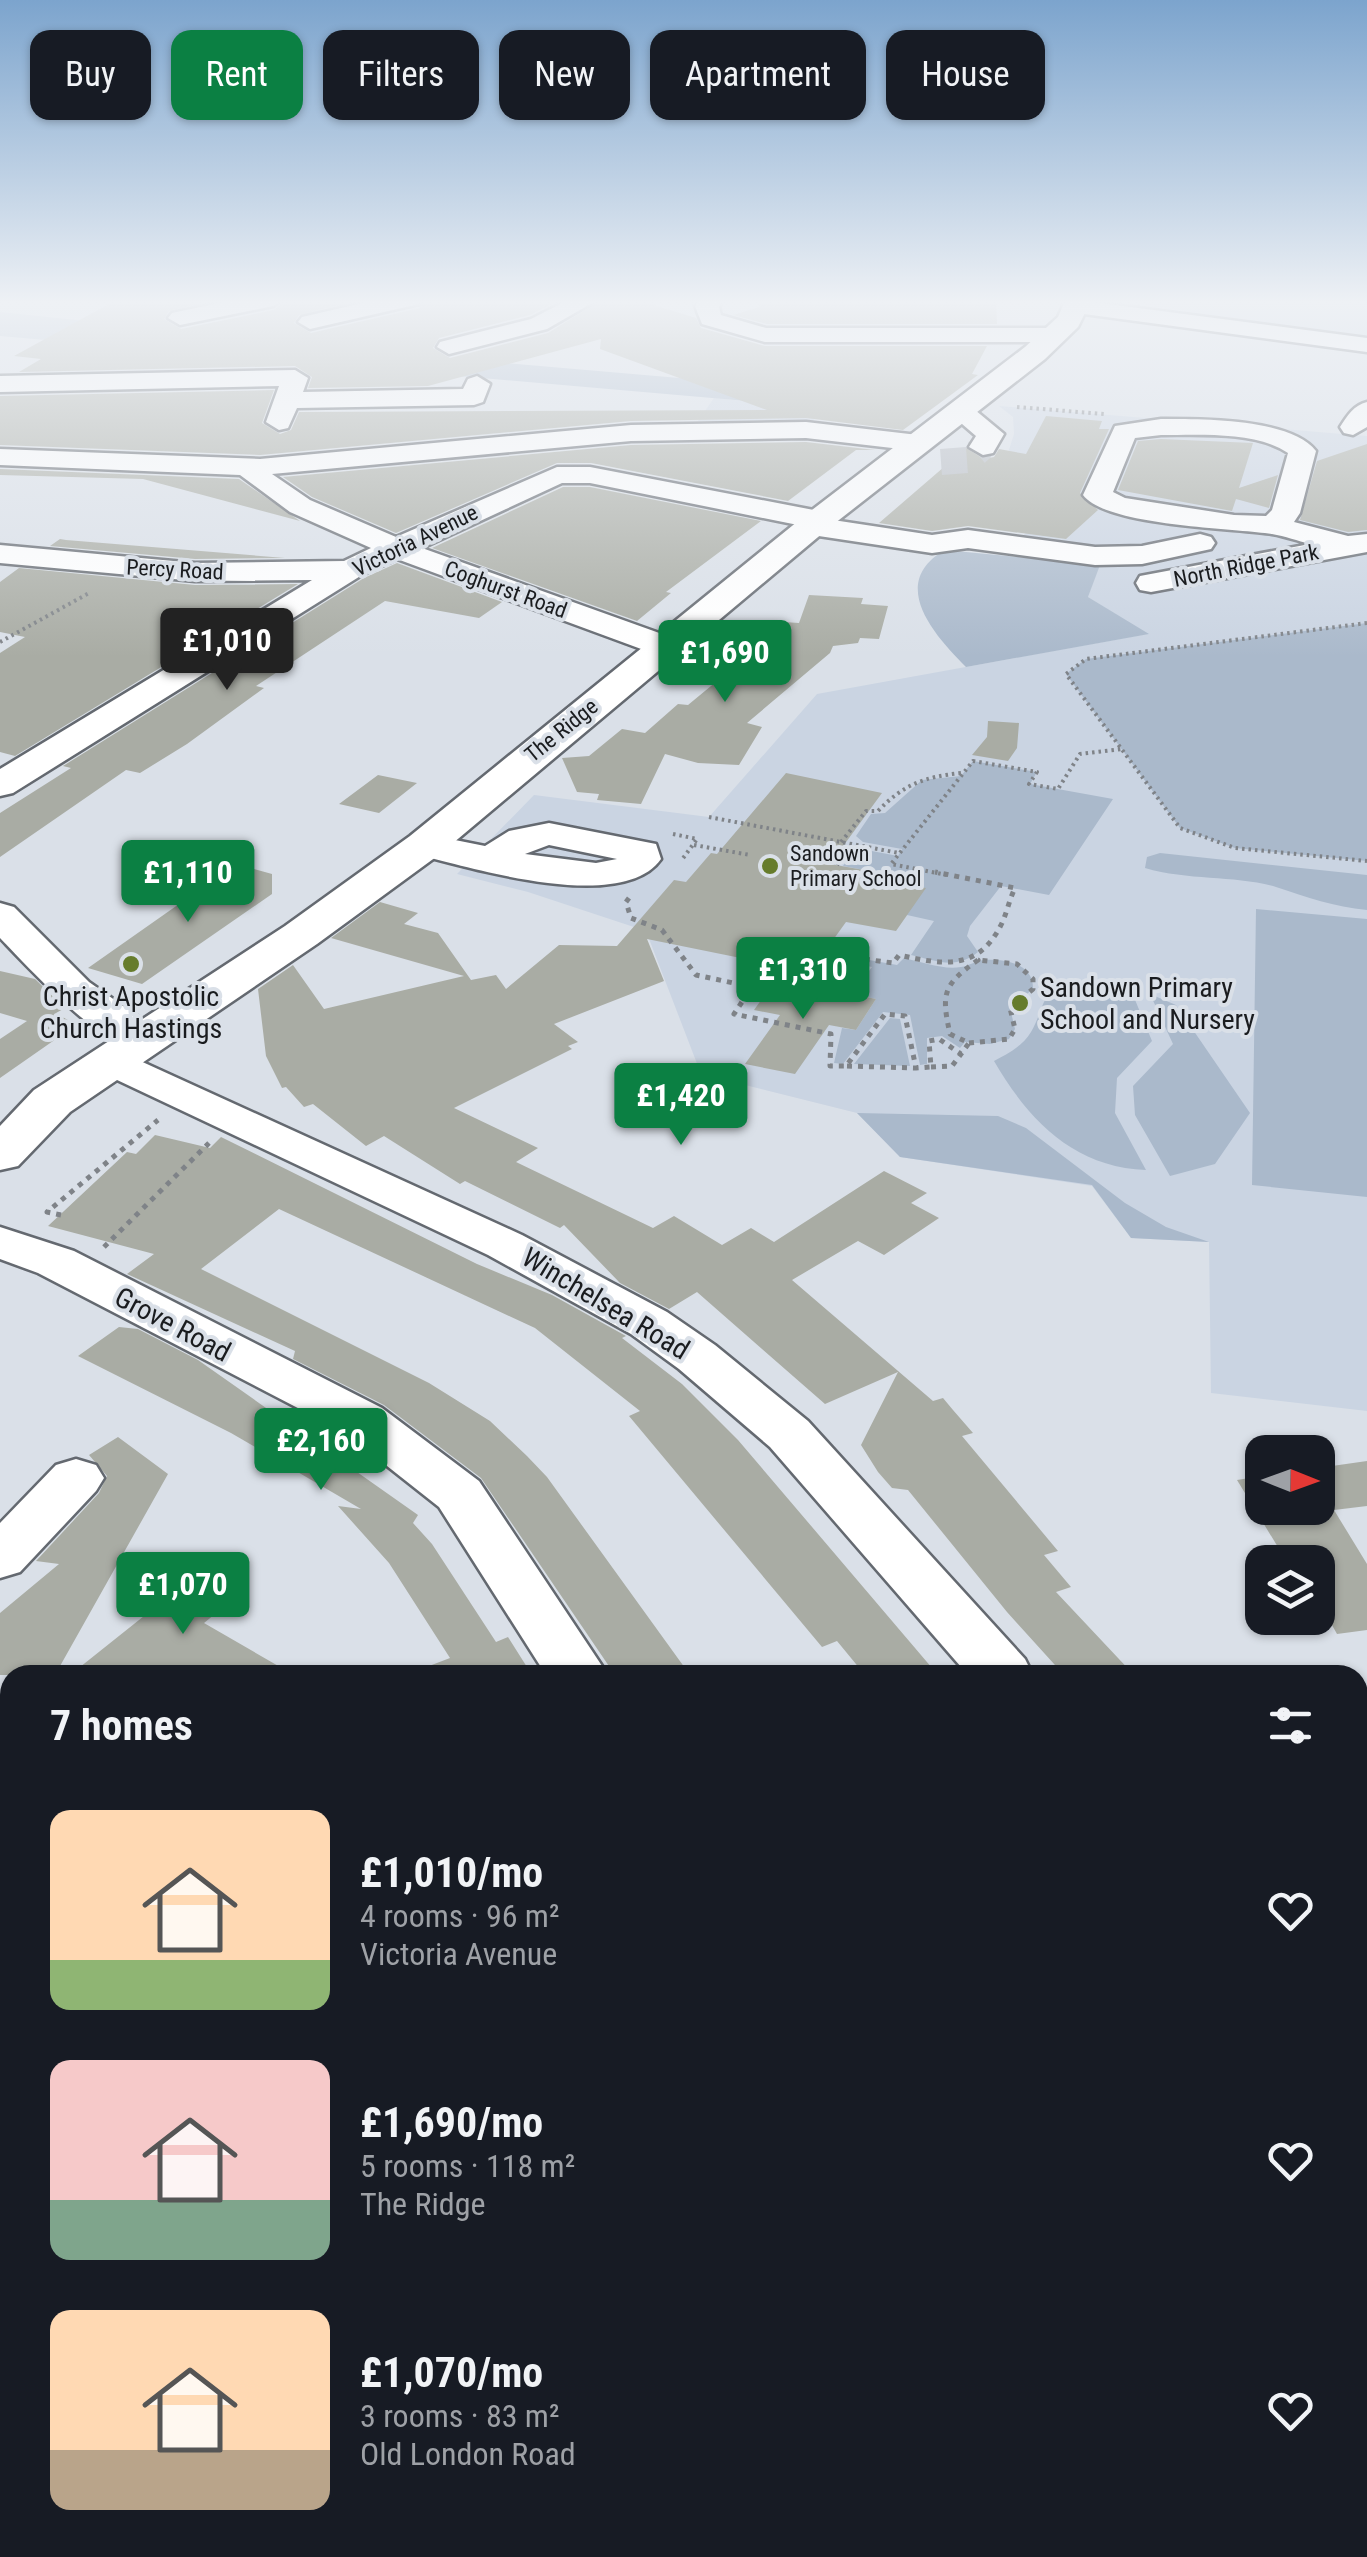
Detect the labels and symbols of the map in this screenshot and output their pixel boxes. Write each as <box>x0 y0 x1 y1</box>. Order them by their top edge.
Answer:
street label: Victoria Avenue <box>349 500 482 581</box>
street label: North Ridge Park <box>1171 539 1321 592</box>
street label: Percy Road <box>126 554 224 585</box>
street label: Coghurst Road <box>441 556 570 623</box>
pin: £1,010 <box>146 608 308 693</box>
pin: £1,690 <box>644 620 806 705</box>
street label: The Ridge <box>520 694 603 767</box>
pin: £1,110 <box>107 840 269 925</box>
place label: Sandown Primary School <box>790 841 921 891</box>
marker: Sandown Primary School <box>759 855 781 877</box>
pin: £1,310 <box>722 937 884 1022</box>
marker: Christ Apostolic Church Hastings <box>120 953 142 975</box>
place label: Sandown Primary School and Nursery <box>1040 971 1255 1036</box>
place label: Christ Apostolic Church Hastings <box>40 980 222 1045</box>
marker: Sandown Primary School and Nursery <box>1009 992 1031 1014</box>
pin: £1,420 <box>600 1063 762 1148</box>
street label: Winchelsea Road <box>516 1241 695 1366</box>
street label: Grove Road <box>109 1280 236 1369</box>
pin: £2,160 <box>240 1408 402 1493</box>
north arrow <box>1245 1435 1335 1525</box>
pin: £1,070 <box>102 1552 264 1637</box>

